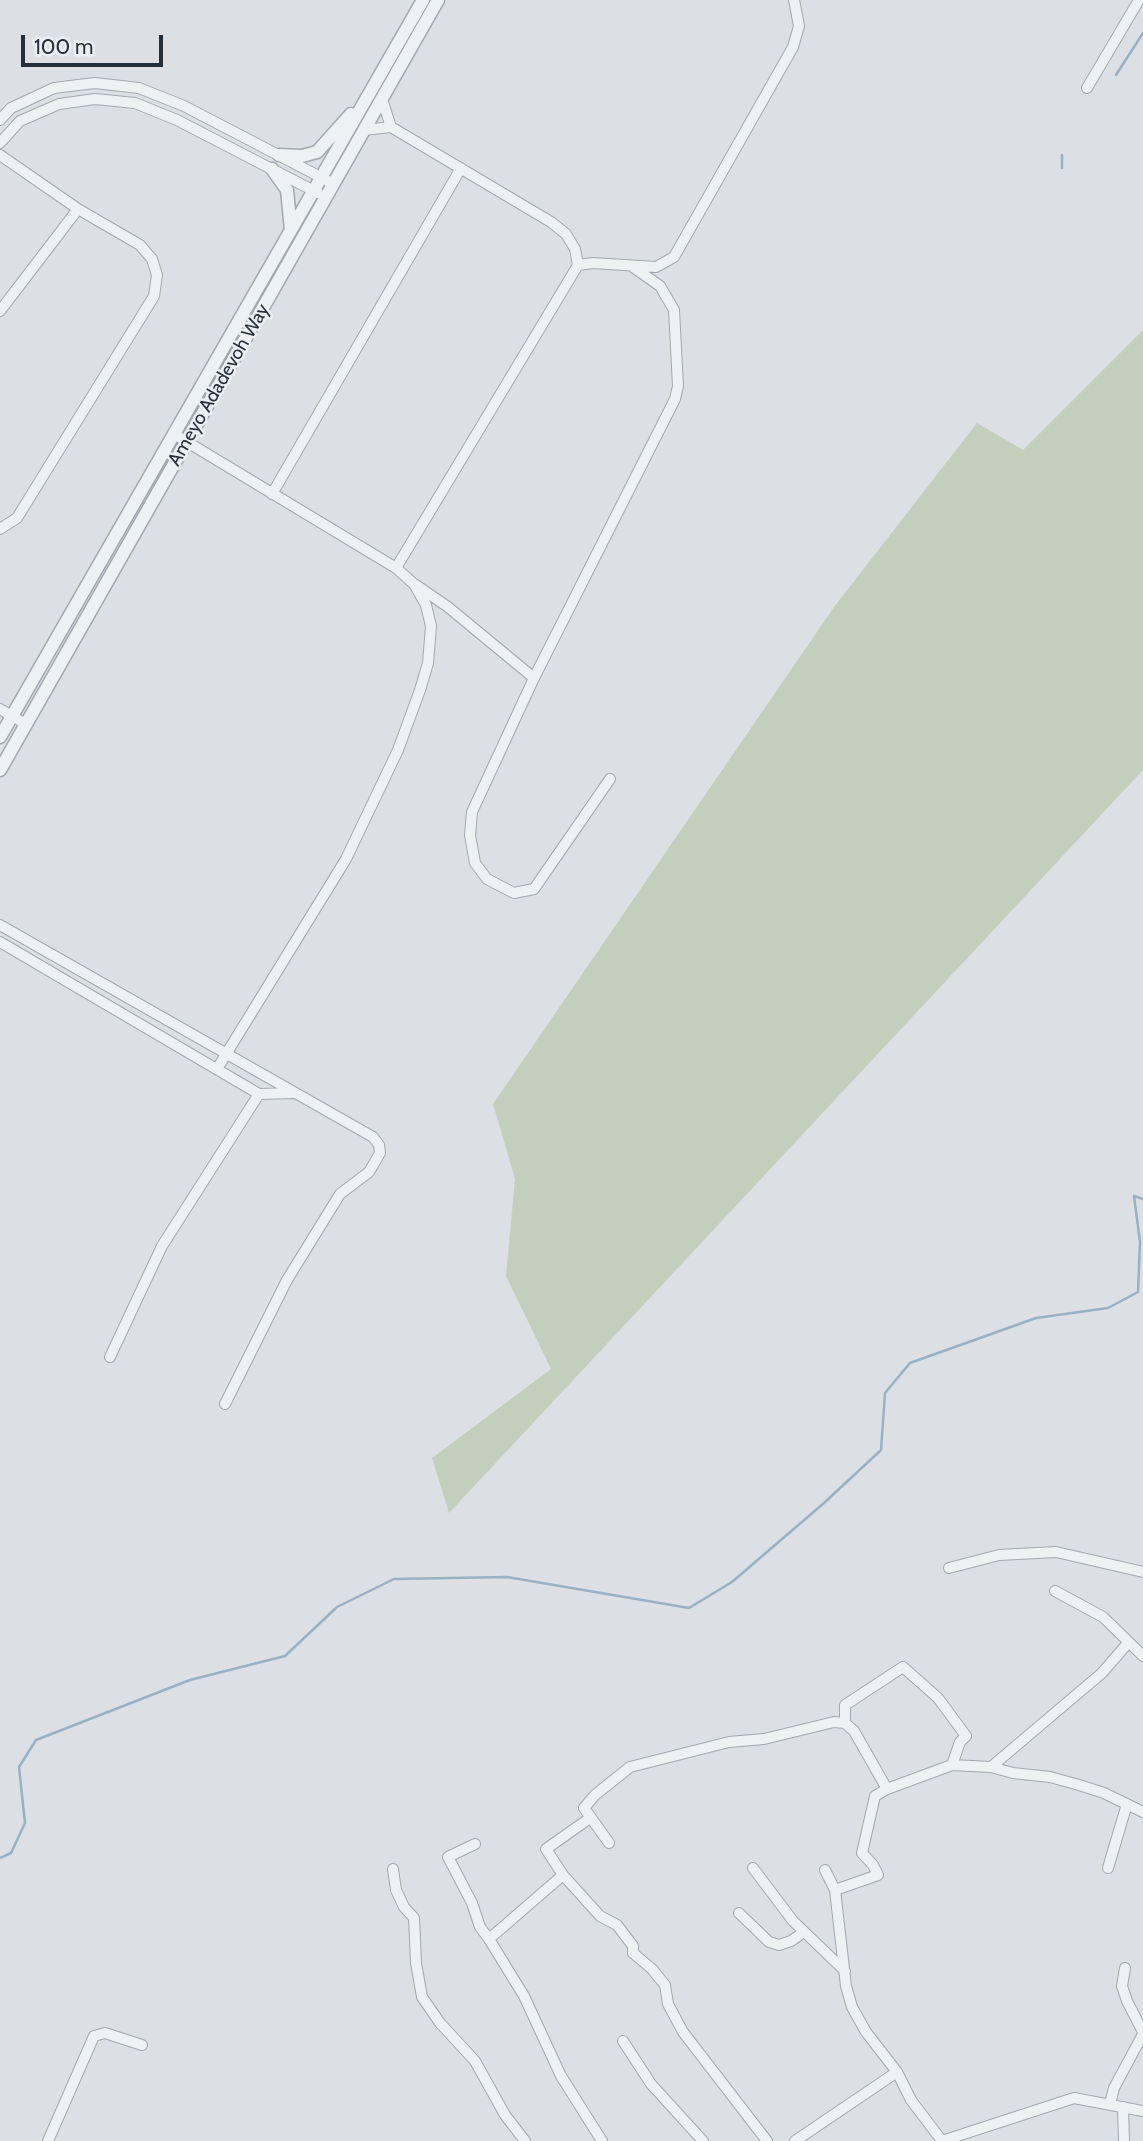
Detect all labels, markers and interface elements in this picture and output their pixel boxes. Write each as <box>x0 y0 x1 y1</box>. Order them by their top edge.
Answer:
scale bar <box>24 21 166 65</box>
text: 100 m <box>34 34 93 59</box>
street label: Ameyo Adadevoh Way <box>163 300 275 470</box>

